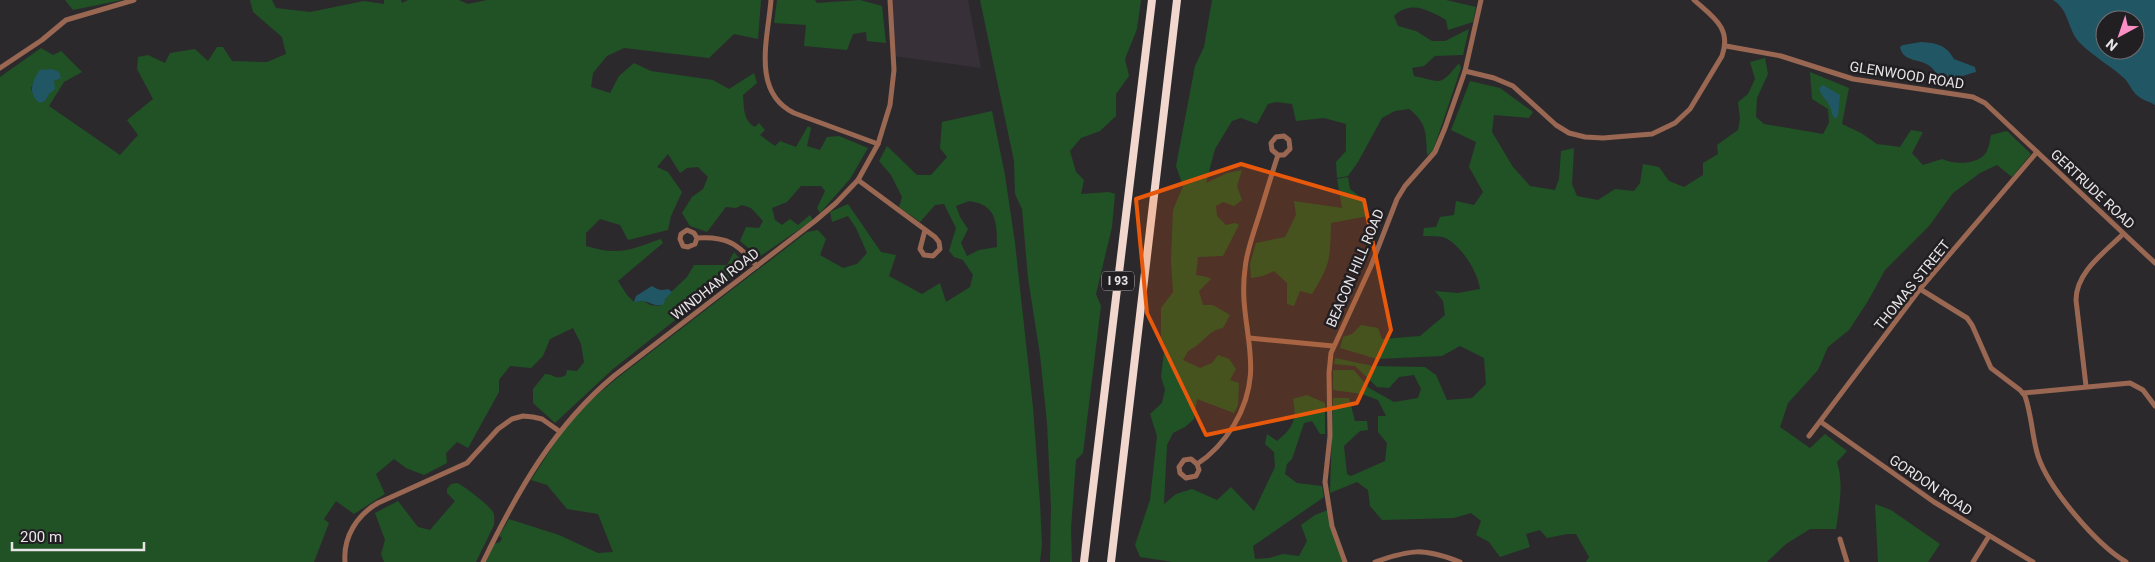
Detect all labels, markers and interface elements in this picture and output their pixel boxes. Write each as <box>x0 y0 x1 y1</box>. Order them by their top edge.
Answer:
north arrow <box>2095 10 2145 60</box>
text: N <box>2103 36 2121 54</box>
street label: GLENWOOD ROAD <box>1849 58 1965 92</box>
street label: GERTRUDE ROAD <box>2048 146 2138 232</box>
street label: BEACON HILL ROAD <box>1323 207 1387 329</box>
street label: THOMAS STREET <box>1871 236 1954 333</box>
street label: WINDHAM ROAD <box>668 245 762 323</box>
road number: I 93 <box>1102 272 1134 290</box>
street label: GORDON ROAD <box>1887 451 1975 519</box>
scale bar <box>12 520 145 552</box>
text: 200 m <box>20 528 62 546</box>

